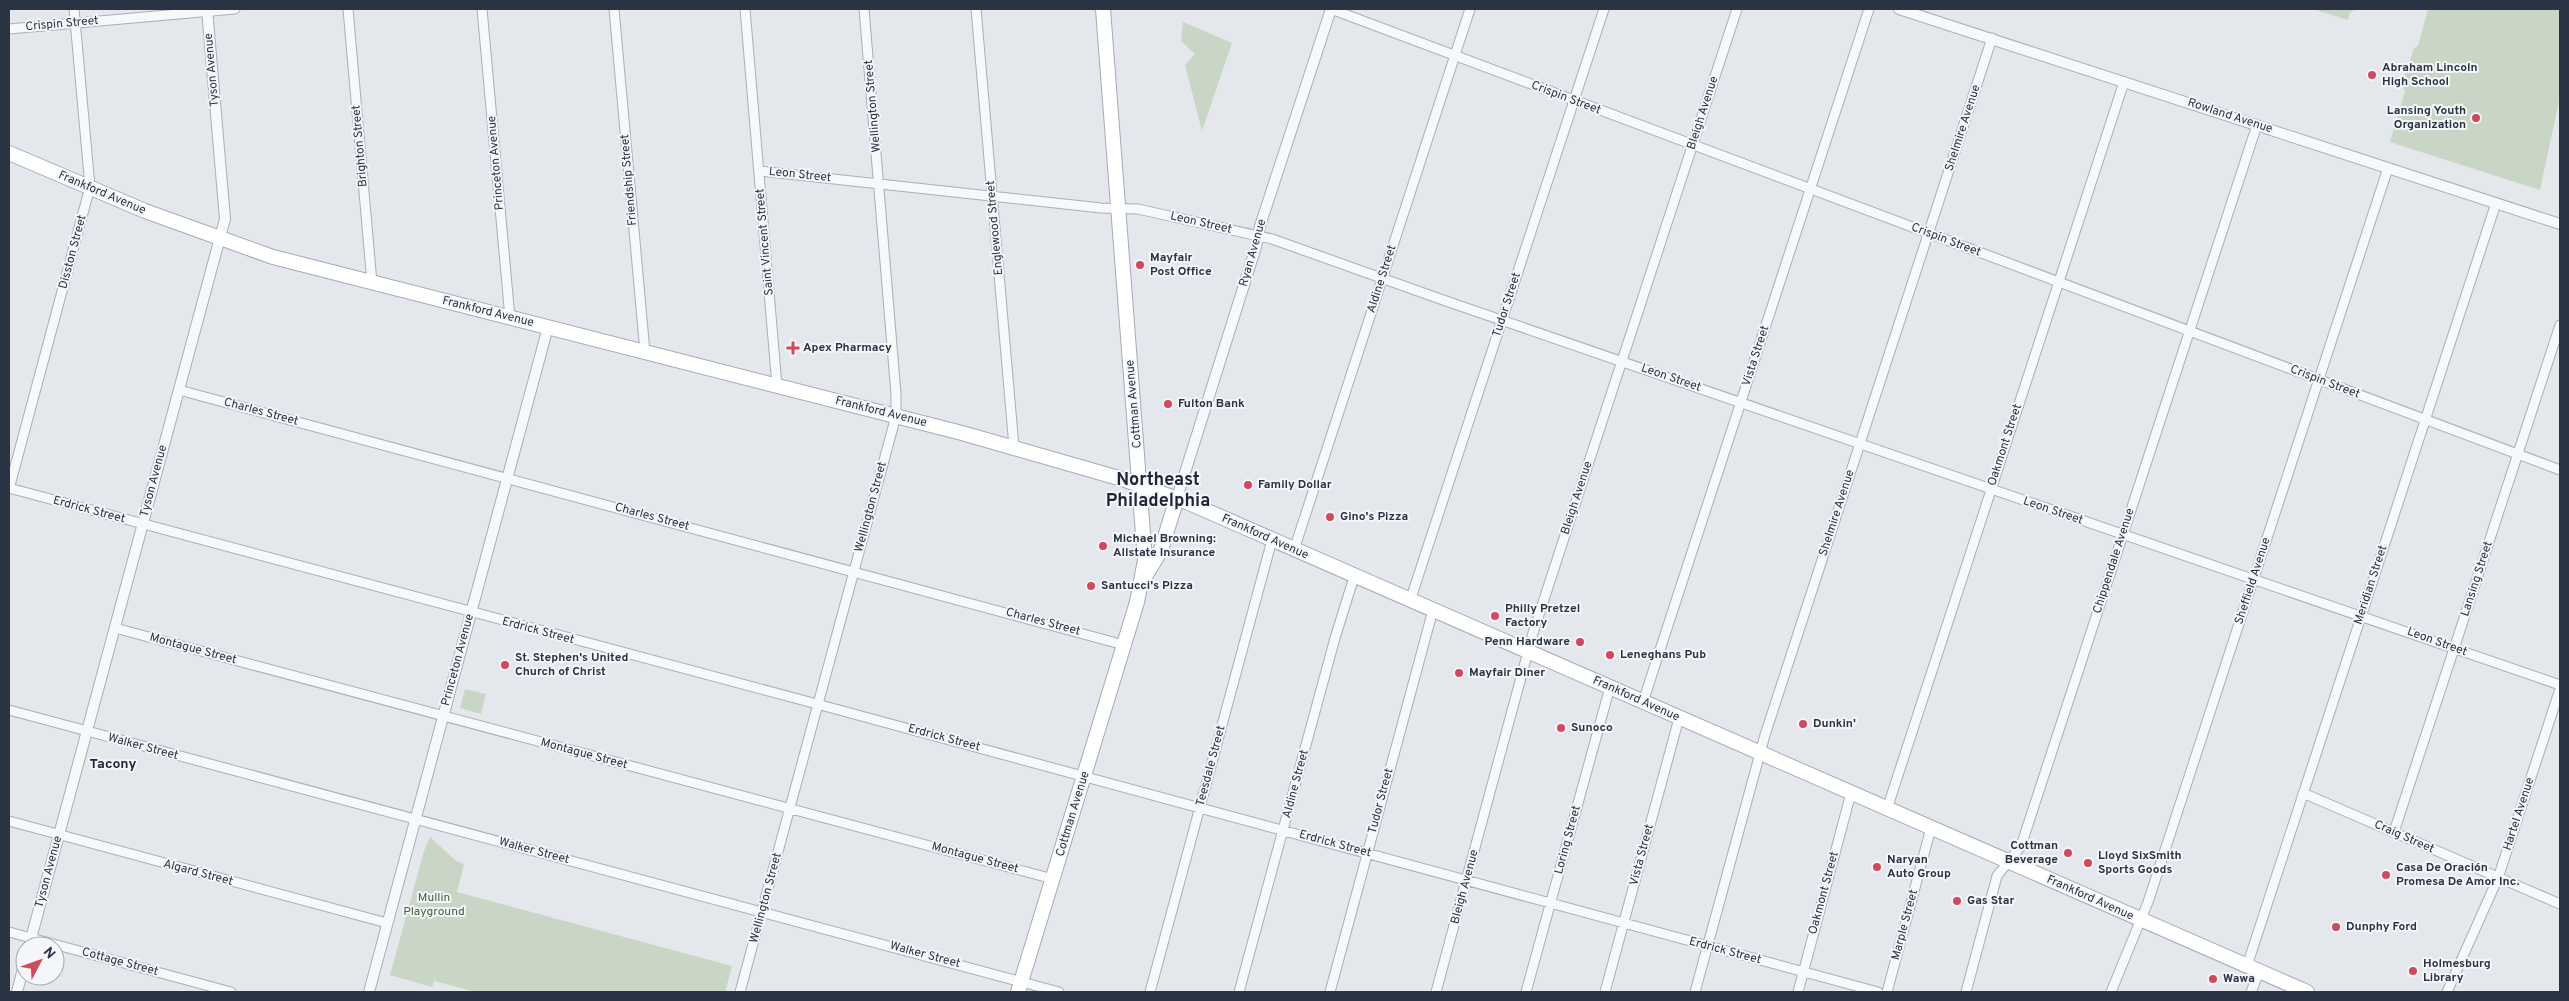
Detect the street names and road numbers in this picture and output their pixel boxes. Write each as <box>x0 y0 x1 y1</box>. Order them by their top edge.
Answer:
street label: Crispin Street <box>25 13 99 35</box>
street label: Tyson Avenue <box>201 32 223 108</box>
street label: Wellington Street <box>861 59 885 153</box>
street label: Bleigh Avenue <box>1684 74 1722 152</box>
street label: Crispin Street <box>1529 77 1603 119</box>
street label: Shelmire Avenue <box>1941 83 1985 173</box>
street label: Rowland Avenue <box>2185 95 2275 137</box>
street label: Brighton Street <box>348 104 372 188</box>
street label: Princeton Avenue <box>484 115 508 211</box>
street label: Friendship Street <box>617 134 641 226</box>
street label: Leon Street <box>768 164 832 186</box>
street label: Frankford Avenue <box>56 167 148 219</box>
street label: Englewood Street <box>983 180 1007 276</box>
street label: Saint Vincent Street <box>752 188 778 296</box>
street label: Leon Street <box>1169 208 1233 238</box>
street label: Disston Street <box>55 213 91 291</box>
street label: Ryan Avenue <box>1236 217 1270 289</box>
street label: Crispin Street <box>1909 219 1983 261</box>
street label: Aldine Street <box>1364 243 1400 315</box>
street label: Tudor Street <box>1489 271 1525 339</box>
street label: Frankford Avenue <box>441 293 535 331</box>
street label: Vista Street <box>1739 324 1773 388</box>
street label: Cottman Avenue <box>1122 359 1146 449</box>
street label: Leon Street <box>1639 360 1703 396</box>
street label: Crispin Street <box>2288 361 2362 403</box>
street label: Frankford Avenue <box>834 393 928 431</box>
street label: Charles Street <box>222 394 300 430</box>
street label: Oakmont Street <box>1984 402 2026 488</box>
street label: Tyson Avenue <box>137 443 171 519</box>
street label: Bleigh Avenue <box>1558 459 1596 537</box>
street label: Wellington Street <box>851 460 891 554</box>
street label: Shelmire Avenue <box>1815 468 1859 558</box>
street label: Erdrick Street <box>51 493 127 527</box>
street label: Leon Street <box>2021 493 2085 529</box>
street label: Charles Street <box>613 499 691 535</box>
street label: Chippendale Avenue <box>2089 506 2139 616</box>
street label: Frankford Avenue <box>1219 511 1311 563</box>
street label: Sheffield Avenue <box>2231 535 2275 627</box>
street label: Lansing Street <box>2457 539 2497 619</box>
street label: Meridian Street <box>2351 543 2391 627</box>
street label: Charles Street <box>1004 604 1082 640</box>
street label: Princeton Avenue <box>438 612 478 708</box>
street label: Erdrick Street <box>500 614 576 648</box>
street label: Leon Street <box>2405 624 2469 660</box>
street label: Montague Street <box>148 630 238 668</box>
street label: Frankford Avenue <box>1590 673 1682 725</box>
street label: Erdrick Street <box>906 721 982 755</box>
street label: Teesdale Street <box>1193 724 1229 808</box>
street label: Walker Street <box>106 730 180 764</box>
street label: Montague Street <box>539 735 629 773</box>
street label: Aldine Street <box>1279 748 1313 820</box>
street label: Tudor Street <box>1365 767 1397 835</box>
street label: Cottman Avenue <box>1052 769 1094 859</box>
street label: Hartel Avenue <box>2500 775 2538 853</box>
street label: Loring Street <box>1551 804 1585 876</box>
street label: Craig Street <box>2371 817 2437 857</box>
street label: Vista Street <box>1626 823 1658 887</box>
street label: Erdrick Street <box>1297 827 1373 861</box>
street label: Tyson Avenue <box>32 834 66 910</box>
street label: Walker Street <box>497 834 571 868</box>
street label: Montague Street <box>930 839 1020 877</box>
street label: Bleigh Avenue <box>1447 848 1483 926</box>
street label: Oakmont Street <box>1805 850 1843 936</box>
street label: Wellington Street <box>746 851 786 945</box>
street label: Algard Street <box>161 856 235 890</box>
street label: Frankford Avenue <box>2044 872 2136 924</box>
street label: Marple Street <box>1888 888 1922 962</box>
street label: Erdrick Street <box>1687 934 1763 968</box>
street label: Walker Street <box>888 938 962 972</box>
street label: Cottage Street <box>80 944 160 980</box>

